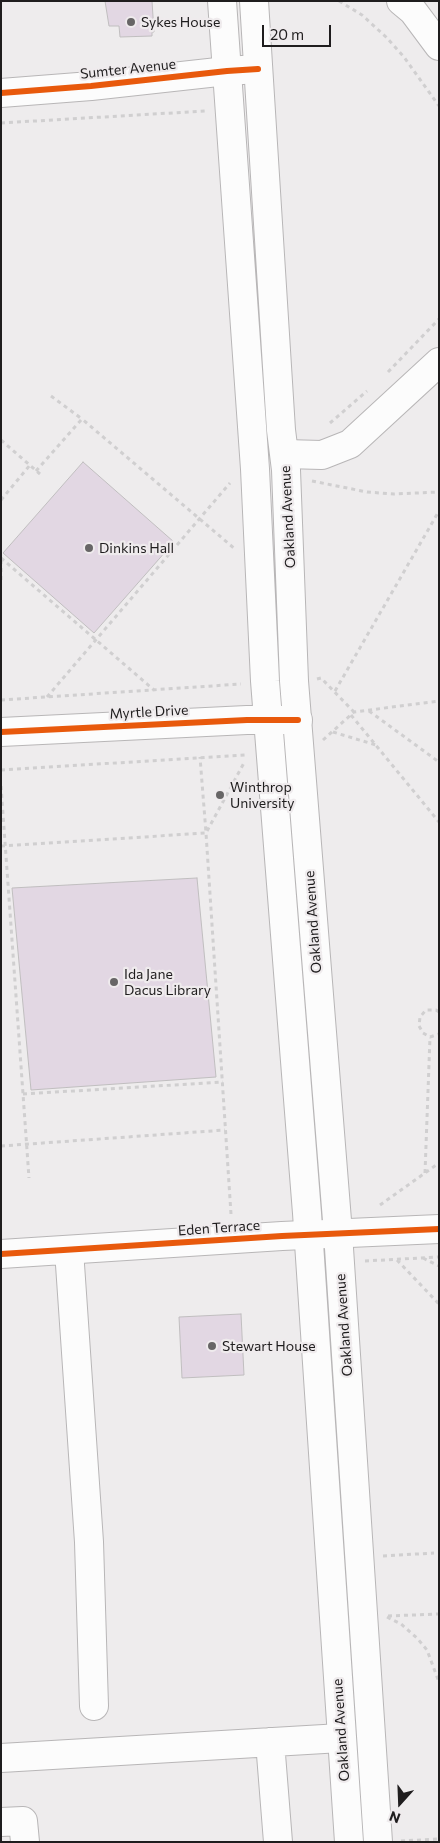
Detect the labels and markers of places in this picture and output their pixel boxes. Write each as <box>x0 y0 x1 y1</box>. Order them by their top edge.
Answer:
place label: Sykes House <box>141 14 220 30</box>
marker: Sykes House <box>125 16 137 28</box>
place label: Dinkins Hall <box>99 540 174 556</box>
marker: Dinkins Hall <box>83 542 95 554</box>
place label: Winthrop University <box>230 779 294 812</box>
marker: Winthrop University <box>214 789 226 801</box>
place label: Ida Jane Dacus Library <box>124 966 211 999</box>
marker: Ida Jane Dacus Library <box>108 976 120 988</box>
place label: Stewart House <box>222 1338 316 1354</box>
marker: Stewart House <box>206 1340 218 1352</box>

